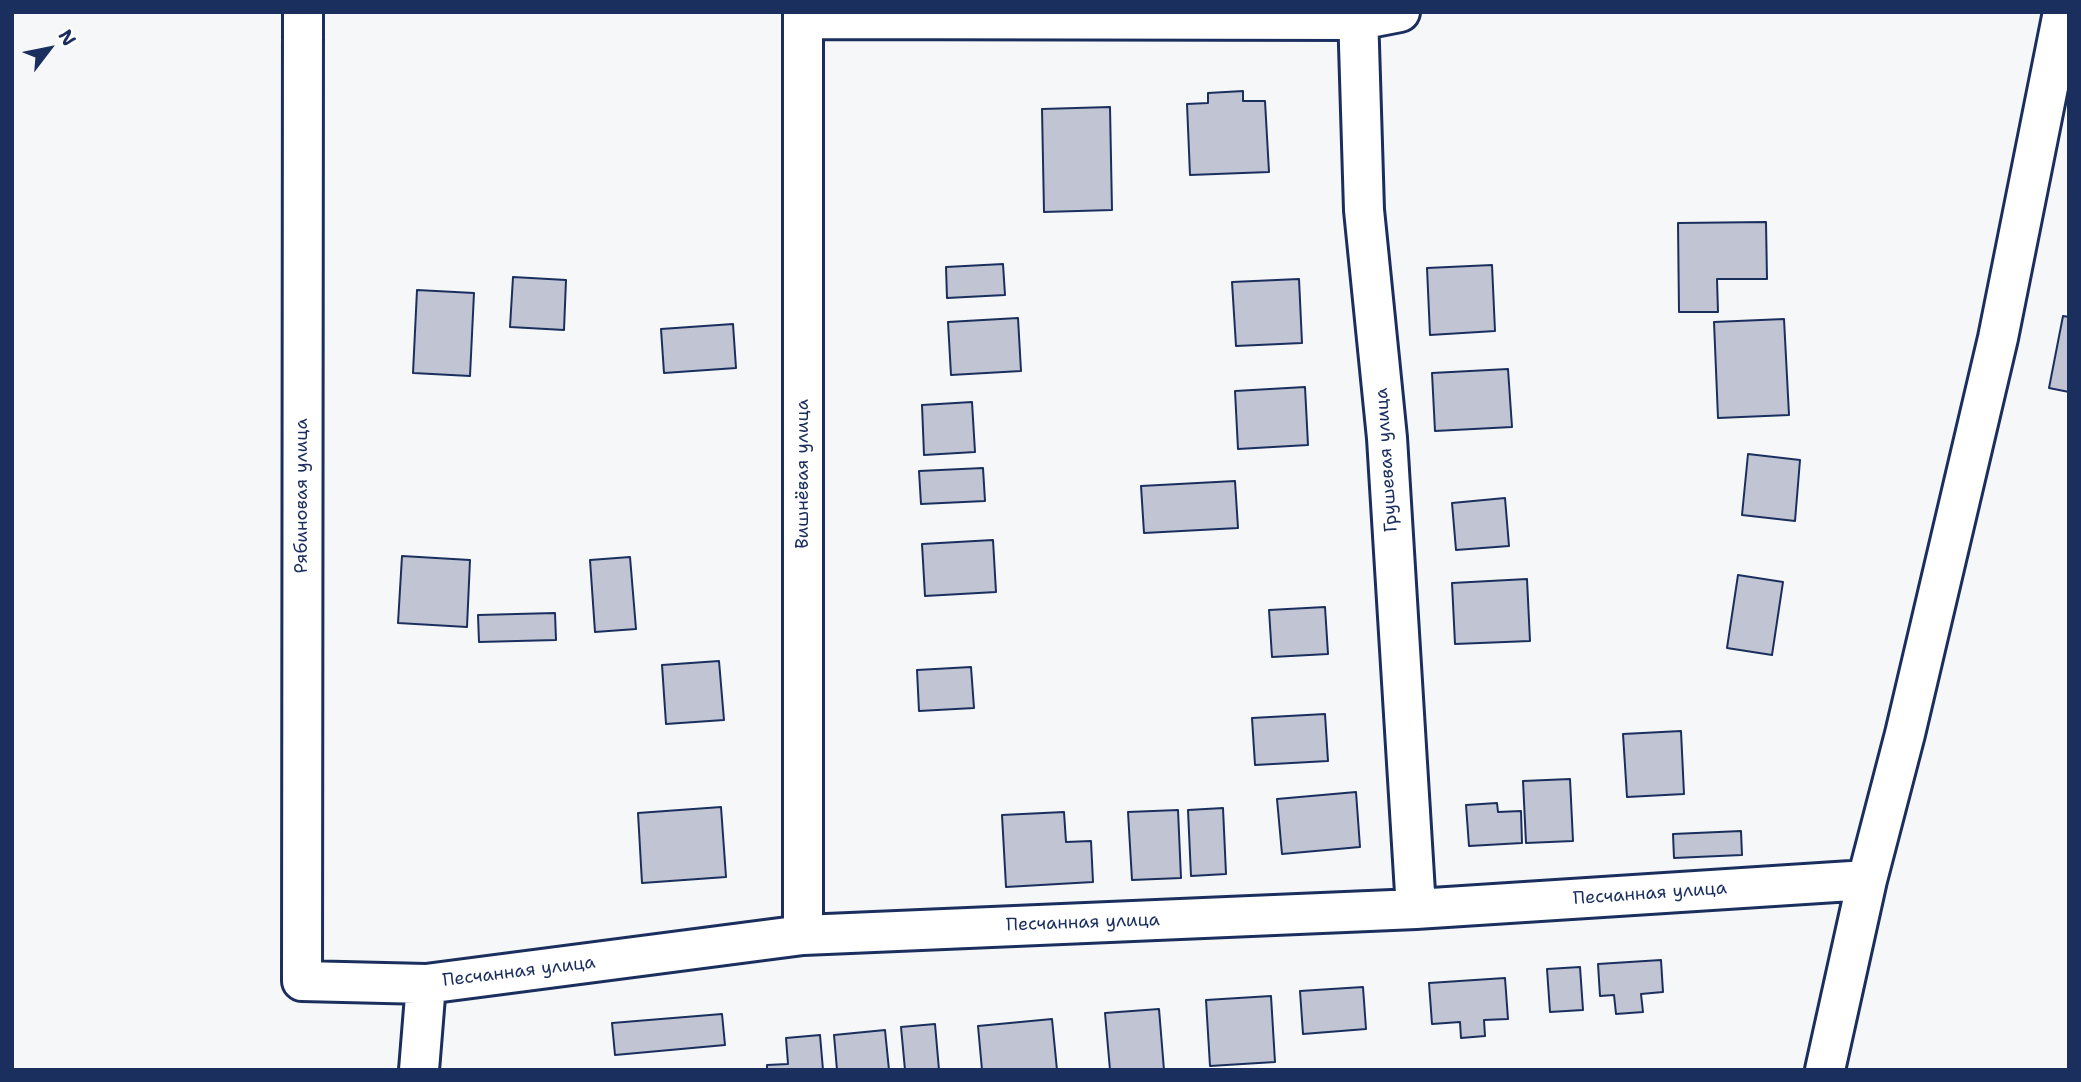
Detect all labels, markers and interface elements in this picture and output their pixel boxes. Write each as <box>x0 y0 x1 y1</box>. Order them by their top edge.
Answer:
north arrow <box>14 14 84 84</box>
text: N <box>53 25 82 51</box>
street label: Грушевая улица <box>1371 387 1403 533</box>
street label: Вишнёвая улица <box>792 399 814 549</box>
street label: Рябиновая улица <box>291 418 313 574</box>
street label: Песчанная улица <box>1573 878 1727 910</box>
street label: Песчанная улица <box>1006 910 1160 936</box>
street label: Песчанная улица <box>441 952 597 992</box>

